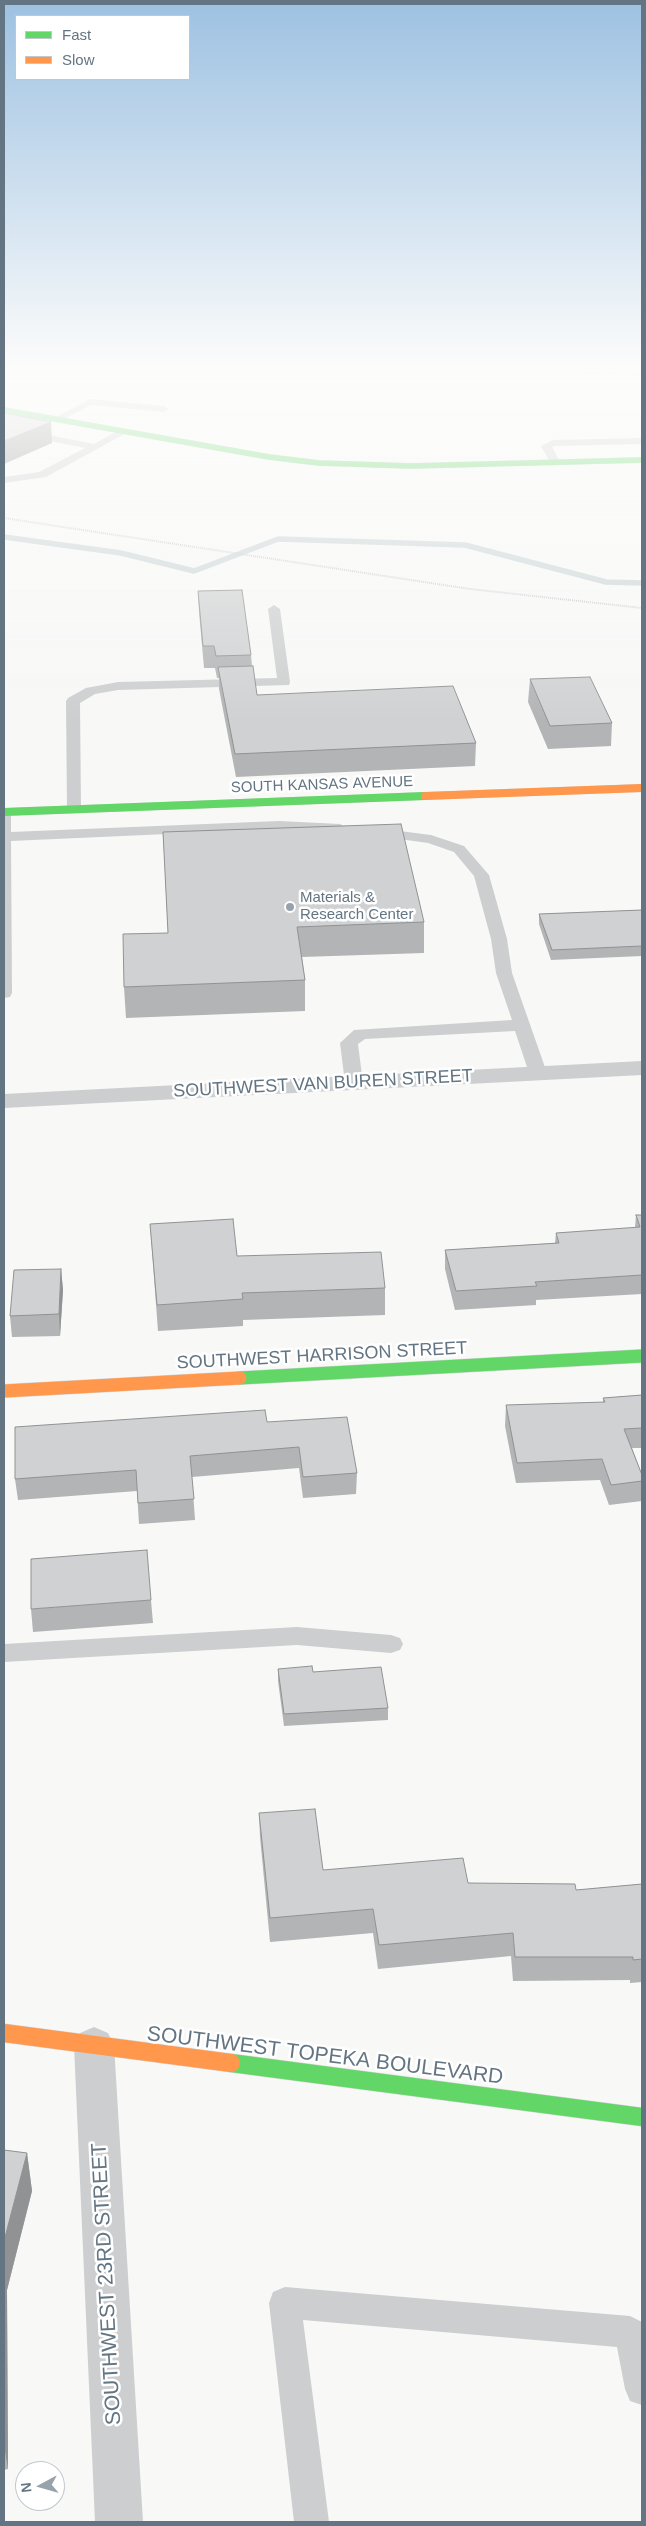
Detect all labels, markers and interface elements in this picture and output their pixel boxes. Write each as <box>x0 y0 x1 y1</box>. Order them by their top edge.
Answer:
legend <box>15 15 190 80</box>
text: Fast <box>62 26 91 43</box>
text: Slow <box>62 51 95 68</box>
street label: SOUTH KANSAS AVENUE <box>231 773 413 797</box>
place label: Materials & Research Center <box>300 889 413 924</box>
marker: Materials & Research Center <box>284 901 296 913</box>
street label: SOUTHWEST VAN BUREN STREET <box>173 1065 473 1103</box>
street label: SOUTHWEST HARRISON STREET <box>176 1338 468 1374</box>
street label: SOUTHWEST TOPEKA BOULEVARD <box>145 2022 505 2090</box>
street label: SOUTHWEST 23RD STREET <box>87 2142 127 2426</box>
north arrow <box>15 2461 65 2511</box>
text: N <box>18 2482 35 2493</box>

